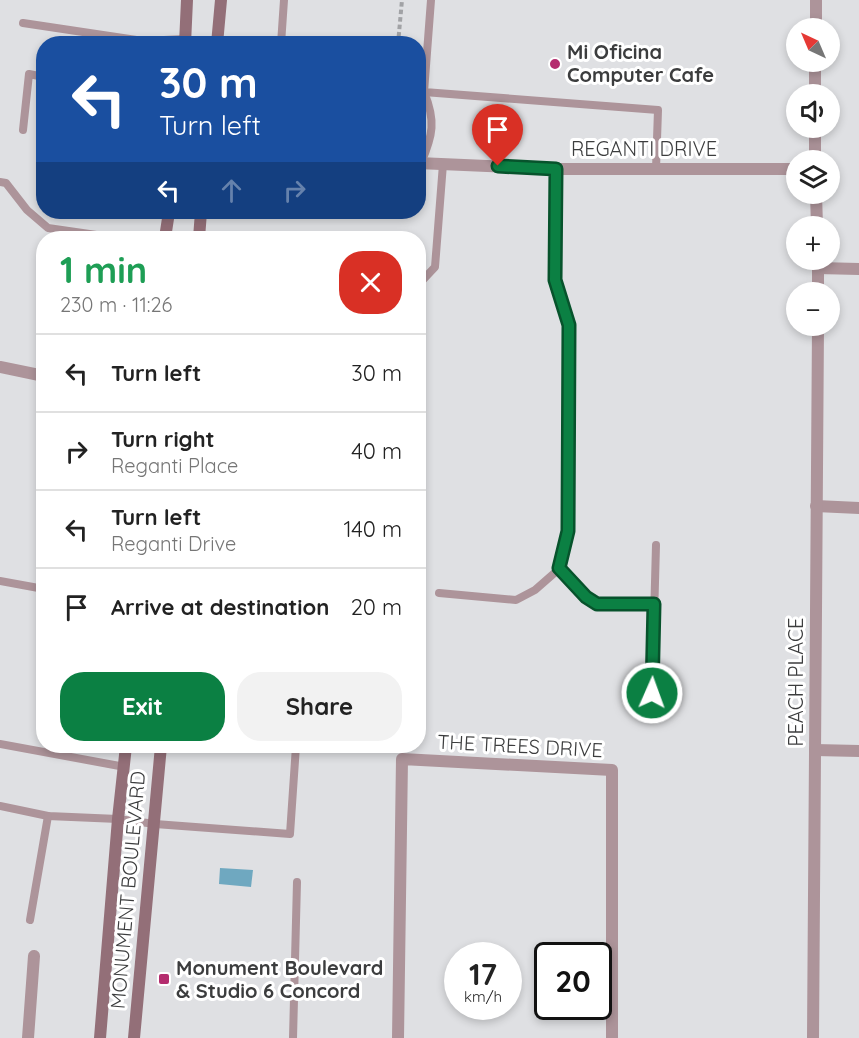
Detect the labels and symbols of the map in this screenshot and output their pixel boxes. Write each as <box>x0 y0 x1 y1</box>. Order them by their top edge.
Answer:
north arrow <box>786 18 840 72</box>
place label: Mi Oficina Computer Cafe <box>567 39 714 87</box>
marker: Mi Oficina Computer Cafe <box>548 57 562 71</box>
pin <box>472 104 523 166</box>
street label: REGANTI DRIVE <box>571 136 717 161</box>
street label: PEACH PLACE <box>783 618 808 746</box>
position arrow <box>620 661 684 725</box>
street label: THE TREES DRIVE <box>437 729 603 762</box>
street label: MONUMENT BOULEVARD <box>105 770 150 1010</box>
speed limit sign: 20 <box>534 942 612 1020</box>
place label: Monument Boulevard & Studio 6 Concord <box>176 955 383 1003</box>
marker: Monument Boulevard & Studio 6 Concord <box>157 972 171 986</box>

